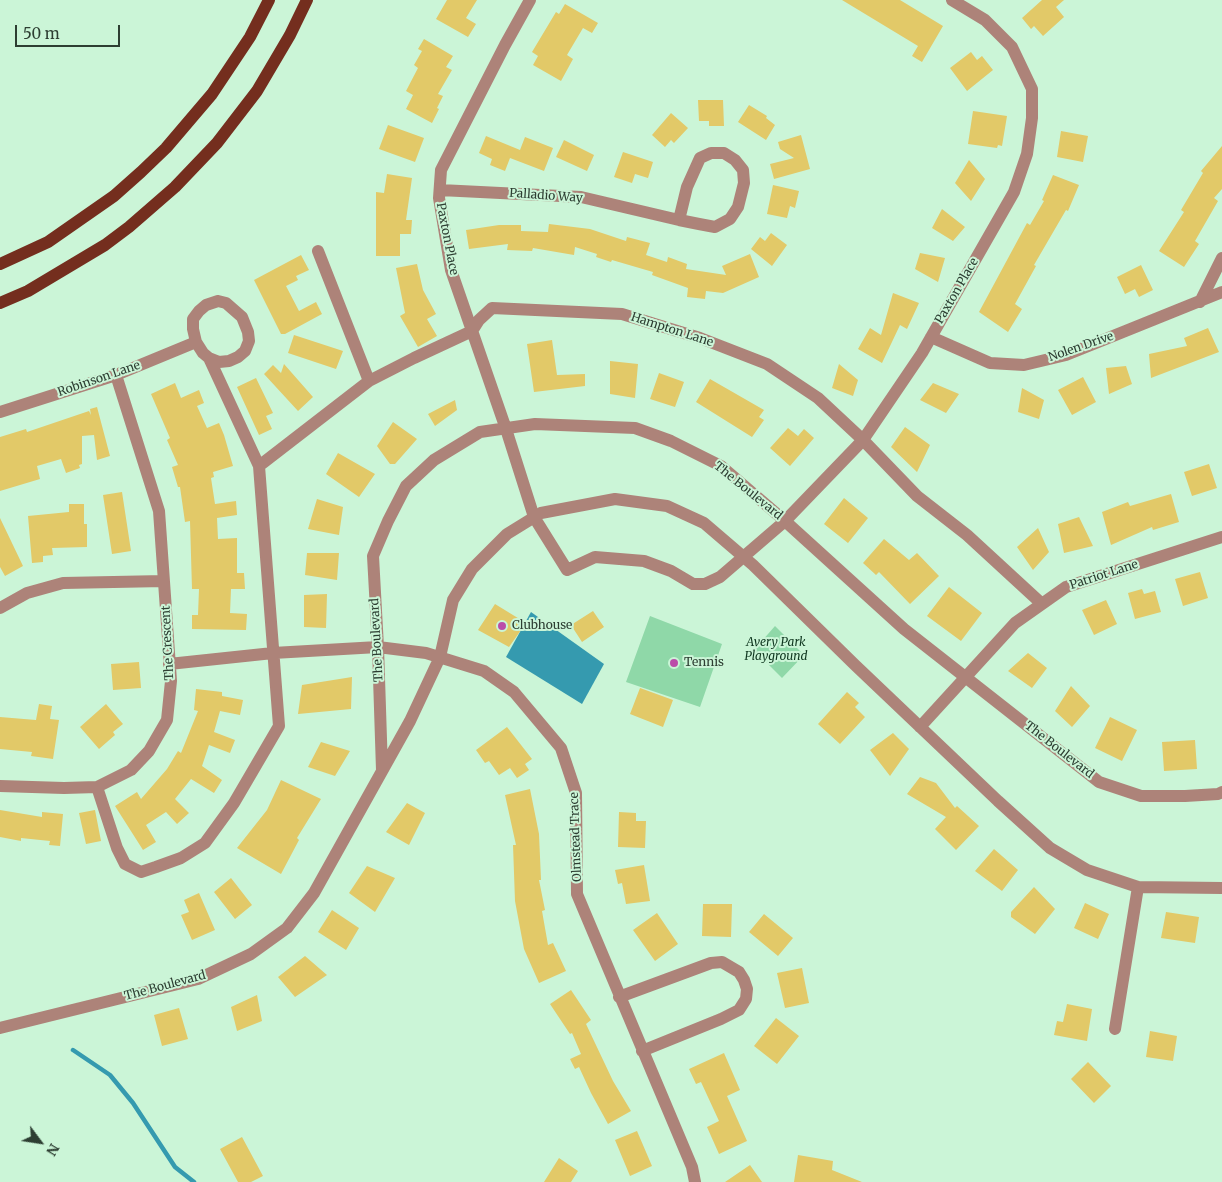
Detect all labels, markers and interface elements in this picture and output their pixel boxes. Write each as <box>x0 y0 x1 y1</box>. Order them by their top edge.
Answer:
scale bar <box>18 15 122 47</box>
text: 50 m <box>23 24 60 43</box>
street label: Palladio Way <box>509 186 583 206</box>
street label: Paxton Place <box>433 202 461 276</box>
street label: Paxton Place <box>932 256 982 326</box>
street label: Hampton Lane <box>629 310 715 350</box>
street label: Nolen Drive <box>1047 329 1115 365</box>
street label: Robinson Lane <box>56 358 142 400</box>
street label: The Boulevard <box>711 459 785 523</box>
street label: Patriot Lane <box>1068 557 1140 593</box>
street label: The Boulevard <box>368 598 386 682</box>
street label: The Crescent <box>159 605 177 681</box>
place label: Clubhouse <box>512 619 572 633</box>
marker: Clubhouse <box>496 620 508 632</box>
park label: Avery Park Playground <box>744 636 808 664</box>
place label: Tennis <box>684 656 724 670</box>
marker: Tennis <box>668 657 680 669</box>
street label: The Boulevard <box>1022 719 1096 781</box>
street label: Olmstead Trace <box>567 792 585 882</box>
street label: The Boulevard <box>123 968 207 1004</box>
north arrow <box>15 1117 65 1167</box>
text: N <box>42 1140 63 1159</box>

